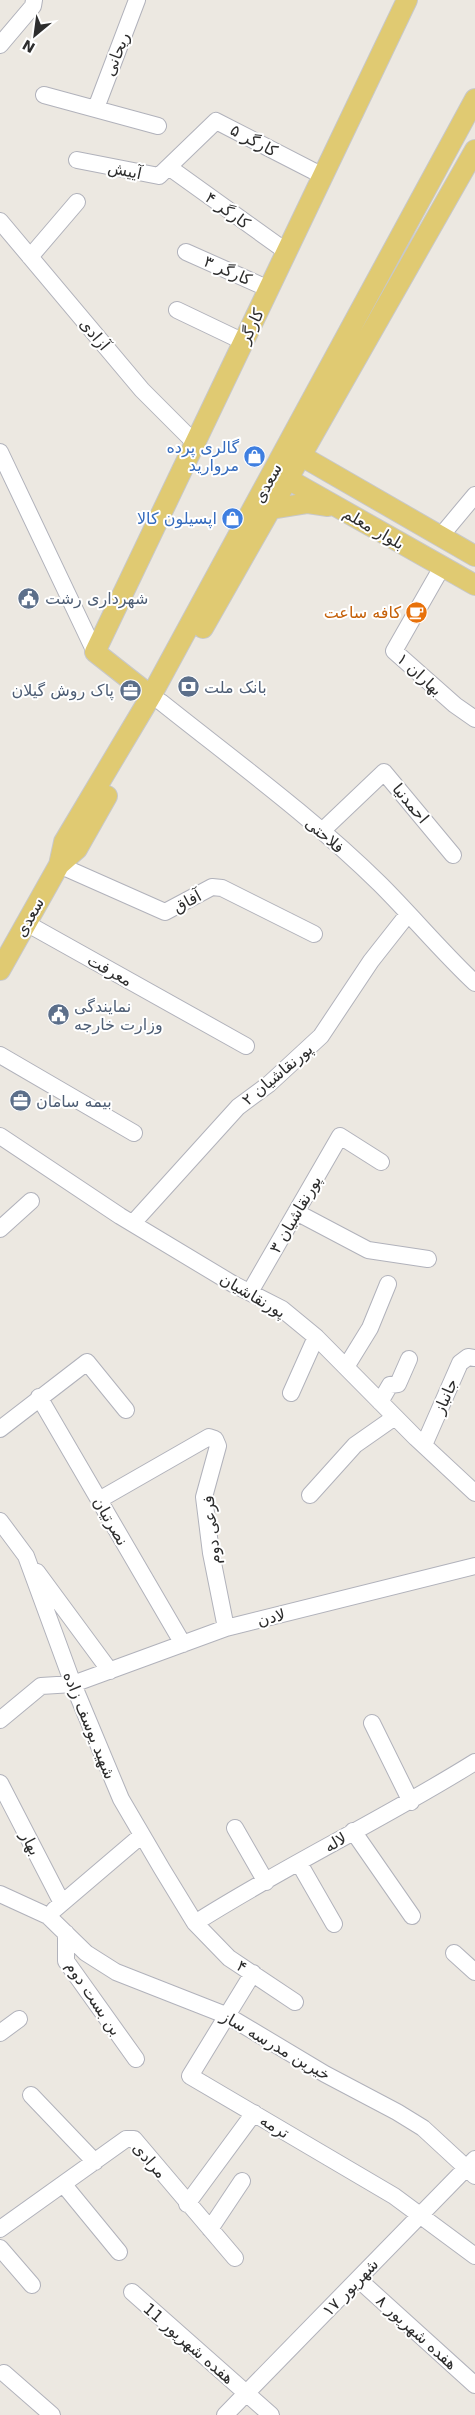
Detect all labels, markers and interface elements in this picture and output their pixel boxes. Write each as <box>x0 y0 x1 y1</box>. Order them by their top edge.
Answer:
north arrow <box>10 10 60 60</box>
street label: ریحانی <box>100 30 134 79</box>
text: N <box>20 37 38 56</box>
street label: کارگر ۵ <box>227 120 281 162</box>
street label: آییش <box>106 158 145 185</box>
street label: کارگر ۴ <box>201 188 254 234</box>
street label: کارگر ۳ <box>201 252 255 290</box>
street label: کارگر <box>234 305 269 348</box>
street label: آزادی <box>75 314 115 356</box>
place label: گالری پرده مروارید <box>166 438 239 476</box>
shop icon: گالری پرده مروارید <box>243 444 267 468</box>
street label: سعدی <box>249 460 286 506</box>
street label: بلوار معلم <box>339 503 408 554</box>
shop icon: اپسیلون کالا <box>221 506 245 530</box>
place label: اپسیلون کالا <box>137 509 217 529</box>
public building icon: شهرداری رشت <box>17 586 41 610</box>
place label: شهرداری رشت <box>45 589 148 609</box>
cafe icon: کافه ساعت <box>405 600 429 624</box>
place label: کافه ساعت <box>324 603 401 622</box>
street label: بهاران ۱ <box>392 649 446 700</box>
bank icon: بانک ملت <box>176 675 200 699</box>
office icon: پاک روش گیلان <box>118 678 142 702</box>
place label: بانک ملت <box>204 678 267 697</box>
place label: پاک روش گیلان <box>11 681 114 701</box>
street label: احمدنیا <box>389 780 433 827</box>
street label: فلاحتی <box>301 813 348 857</box>
street label: آفاق <box>170 885 206 917</box>
street label: سعدی <box>11 894 48 940</box>
street label: معرفت <box>83 950 136 991</box>
place label: نمایندگی وزارت خارجه <box>74 997 163 1035</box>
public building icon: نمایندگی وزارت خارجه <box>46 1003 70 1027</box>
street label: پورنقاشیان ۲ <box>238 1039 317 1110</box>
office icon: بیمه سامان <box>8 1089 32 1113</box>
place label: بیمه سامان <box>36 1092 112 1111</box>
street label: پورنقاشیان ۳ <box>266 1172 326 1257</box>
street label: پورنقاشیان <box>216 1269 289 1323</box>
street label: جانباز <box>429 1376 463 1418</box>
street label: نصرتیان <box>88 1494 132 1549</box>
street label: فرعی دوم <box>198 1494 226 1565</box>
street label: لادن <box>255 1605 287 1630</box>
street label: شهید یوسف زاده <box>58 1669 120 1782</box>
street label: بهار <box>15 1827 45 1859</box>
street label: لاله <box>321 1829 350 1856</box>
street label: ۴ <box>233 1956 250 1977</box>
street label: بن بست دوم <box>61 1957 126 2040</box>
street label: خیرین مدرسه ساز <box>216 2006 334 2085</box>
street label: ترمه <box>256 2110 293 2143</box>
street label: مرادی <box>128 2138 170 2183</box>
street label: ۱۷ شهریور <box>318 2255 383 2321</box>
street label: هفده شهریور ۸ <box>372 2291 461 2374</box>
street label: هفده شهریور 11 <box>139 2299 238 2389</box>

